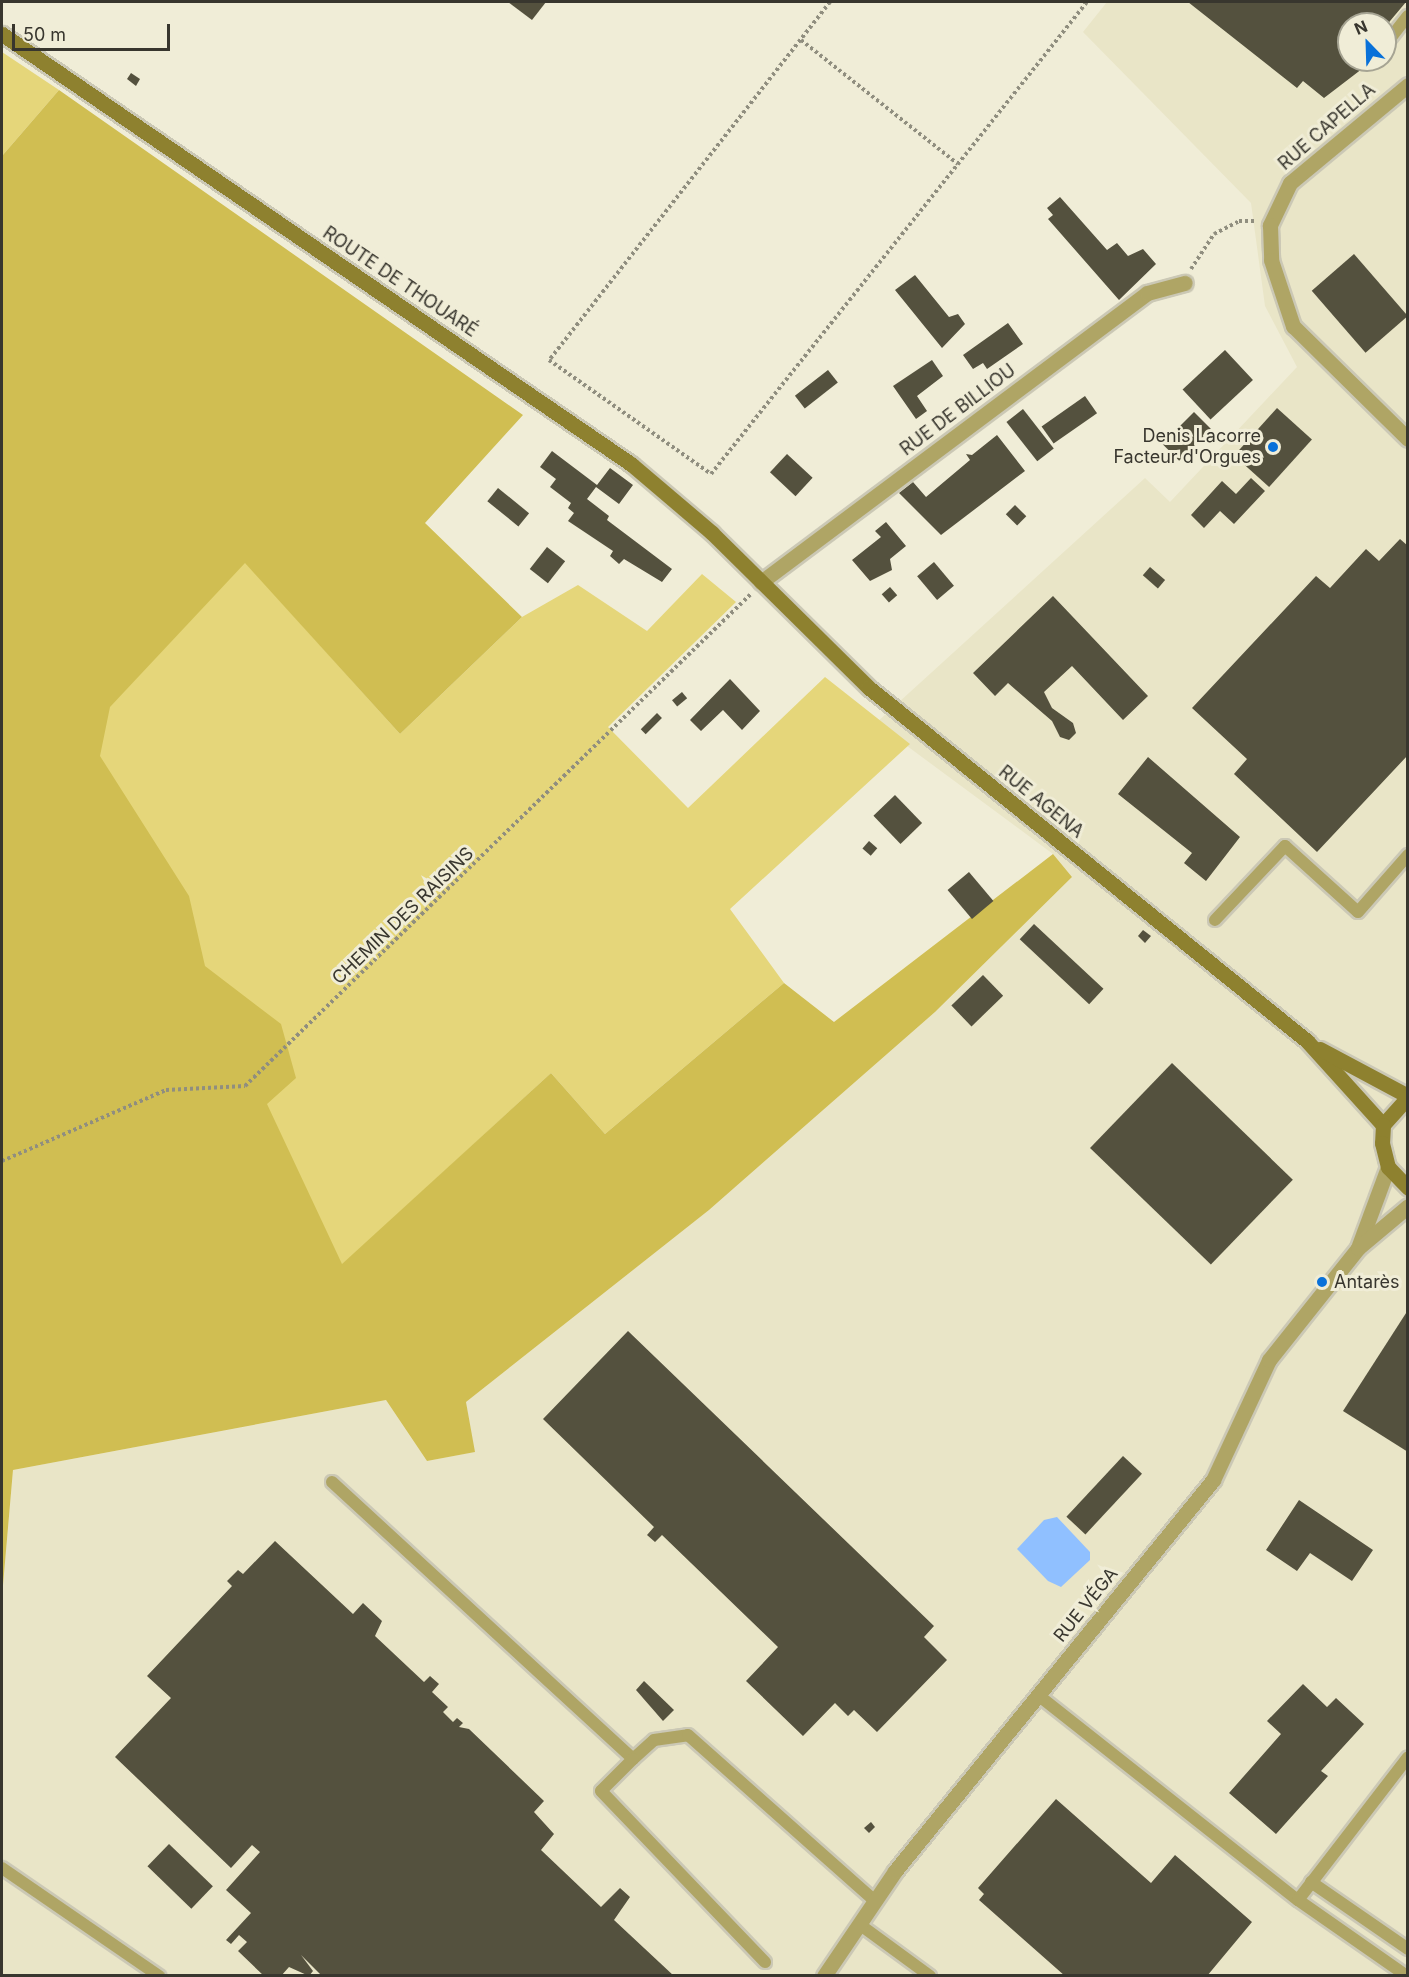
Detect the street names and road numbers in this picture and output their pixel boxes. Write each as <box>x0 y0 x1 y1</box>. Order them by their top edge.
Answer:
street label: RUE CAPELLA <box>1274 79 1380 175</box>
street label: ROUTE DE THOUARÉ <box>319 222 481 342</box>
street label: RUE DE BILLIOU <box>896 360 1020 460</box>
street label: RUE AGENA <box>994 761 1088 843</box>
street label: CHEMIN DES RAISINS <box>328 843 478 989</box>
street label: RUE VÉGA <box>1049 1563 1123 1647</box>

